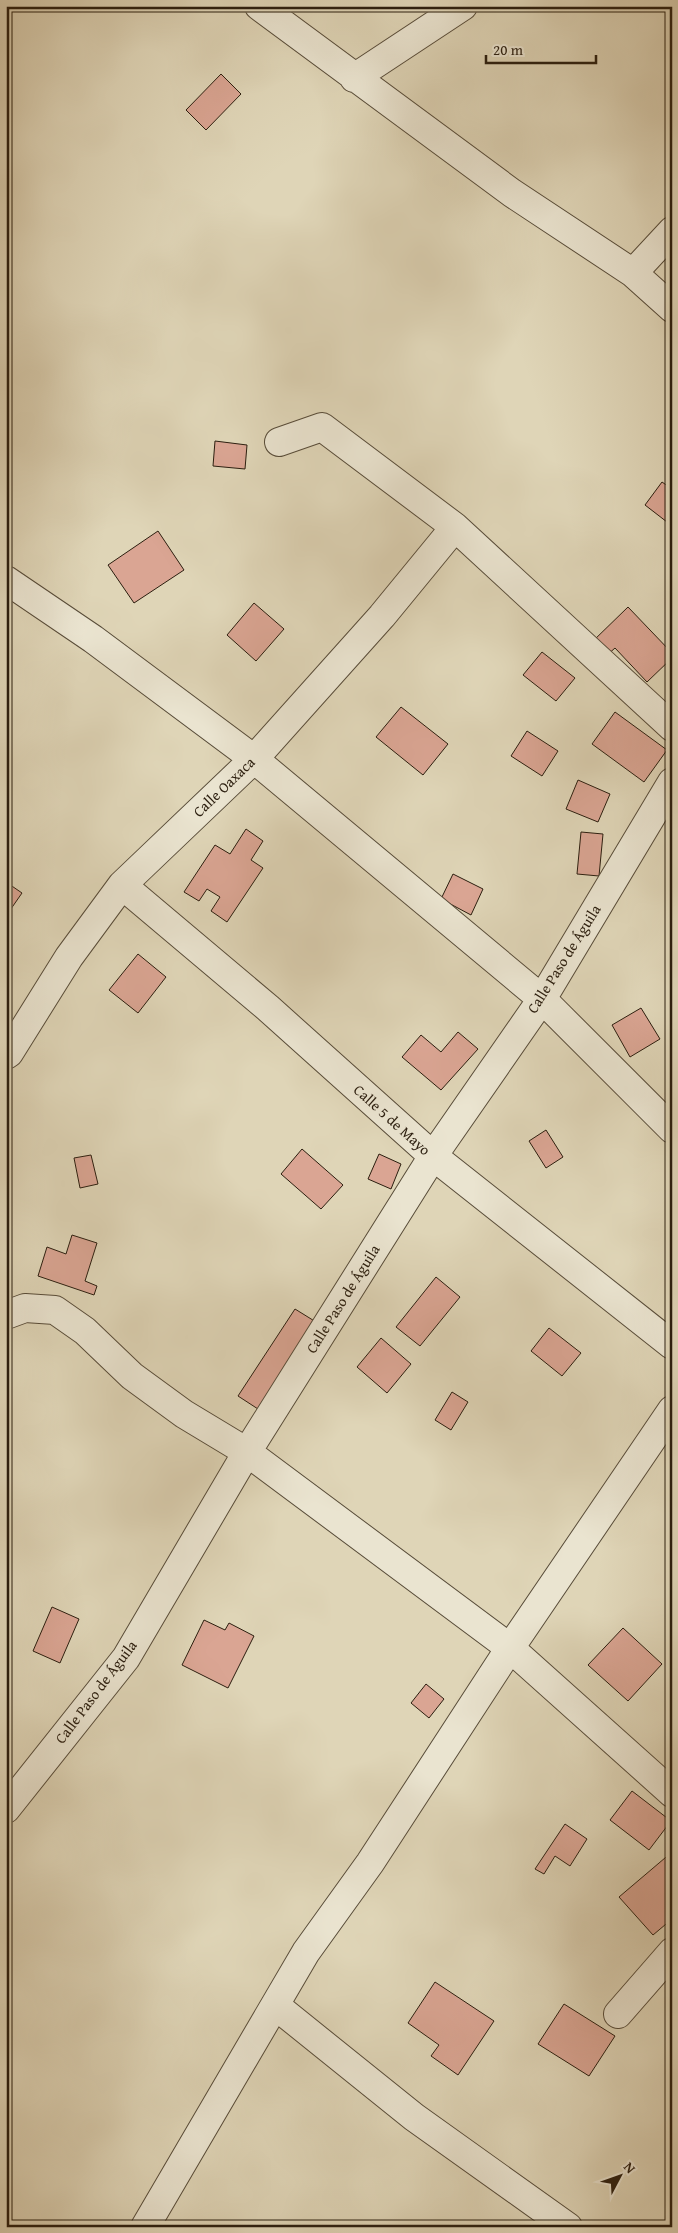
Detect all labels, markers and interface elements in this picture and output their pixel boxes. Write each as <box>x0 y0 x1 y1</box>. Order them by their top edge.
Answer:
scale bar <box>486 32 596 64</box>
text: 20 m <box>493 39 524 60</box>
street label: Calle Oaxaca <box>188 752 259 822</box>
street label: Calle Paso de Águila <box>522 900 605 1017</box>
street label: Calle 5 de Mayo <box>349 1079 436 1160</box>
street label: Calle Paso de Águila <box>301 1240 384 1357</box>
street label: Calle Paso de Águila <box>50 1636 141 1748</box>
north arrow <box>596 2150 646 2200</box>
text: N <box>619 2157 641 2178</box>

